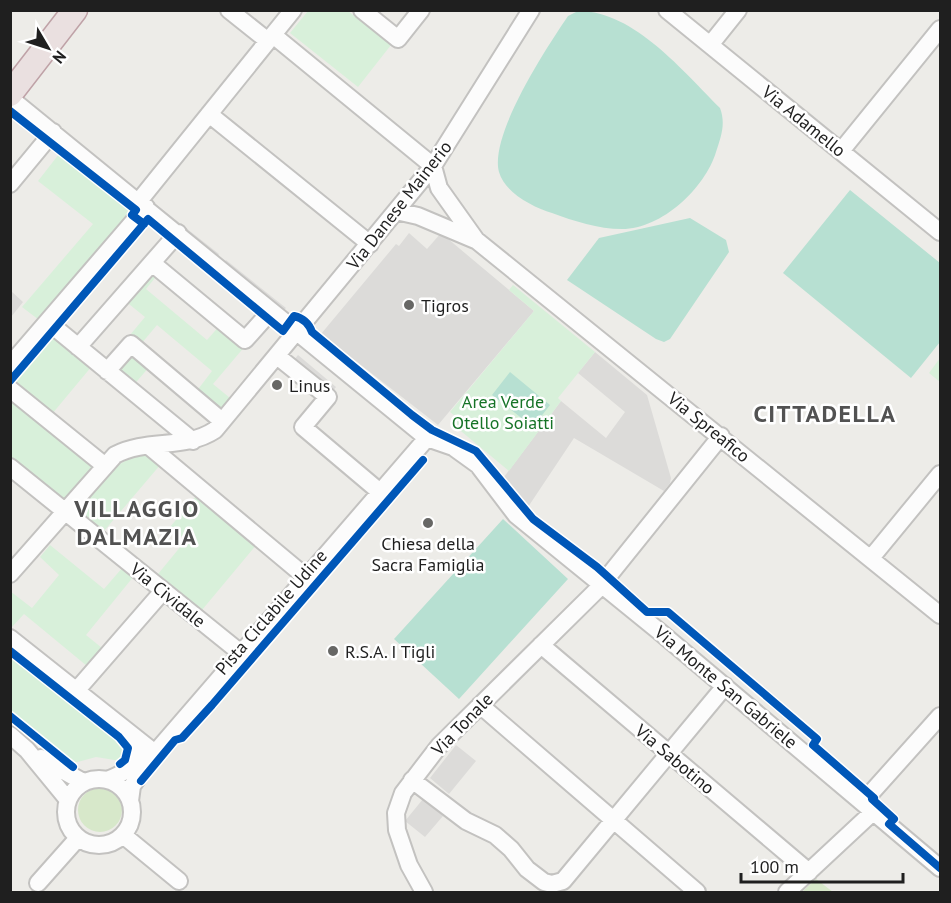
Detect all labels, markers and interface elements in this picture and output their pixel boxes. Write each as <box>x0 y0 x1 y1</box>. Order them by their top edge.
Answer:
north arrow <box>18 18 78 78</box>
text: N <box>49 47 71 68</box>
street label: Via Adamello <box>757 80 851 162</box>
street label: Via Danese Mainerio <box>341 136 457 275</box>
place label: Tigros <box>421 294 469 317</box>
marker: Tigros <box>402 298 416 312</box>
place label: Linus <box>289 374 330 397</box>
marker: Linus <box>270 378 284 392</box>
street label: Via Spreafico <box>662 386 755 467</box>
park label: Area Verde Otello Soiatti <box>452 390 554 434</box>
district label: CITTADELLA <box>753 398 897 429</box>
district label: VILLAGGIO DALMAZIA <box>73 493 200 552</box>
marker: Chiesa della Sacra Famiglia <box>421 516 435 530</box>
place label: Chiesa della Sacra Famiglia <box>372 532 484 576</box>
street label: Pista Ciclabile Udine <box>210 545 332 679</box>
street label: Via Cividale <box>125 557 210 632</box>
street label: Via Monte San Gabriele <box>649 620 802 754</box>
place label: R.S.A. I Tigli <box>345 640 435 663</box>
marker: R.S.A. I Tigli <box>326 644 340 658</box>
street label: Via Tonale <box>426 688 498 761</box>
street label: Via Sabotino <box>630 718 720 799</box>
scale bar <box>741 846 903 884</box>
text: 100 m <box>750 855 799 878</box>

